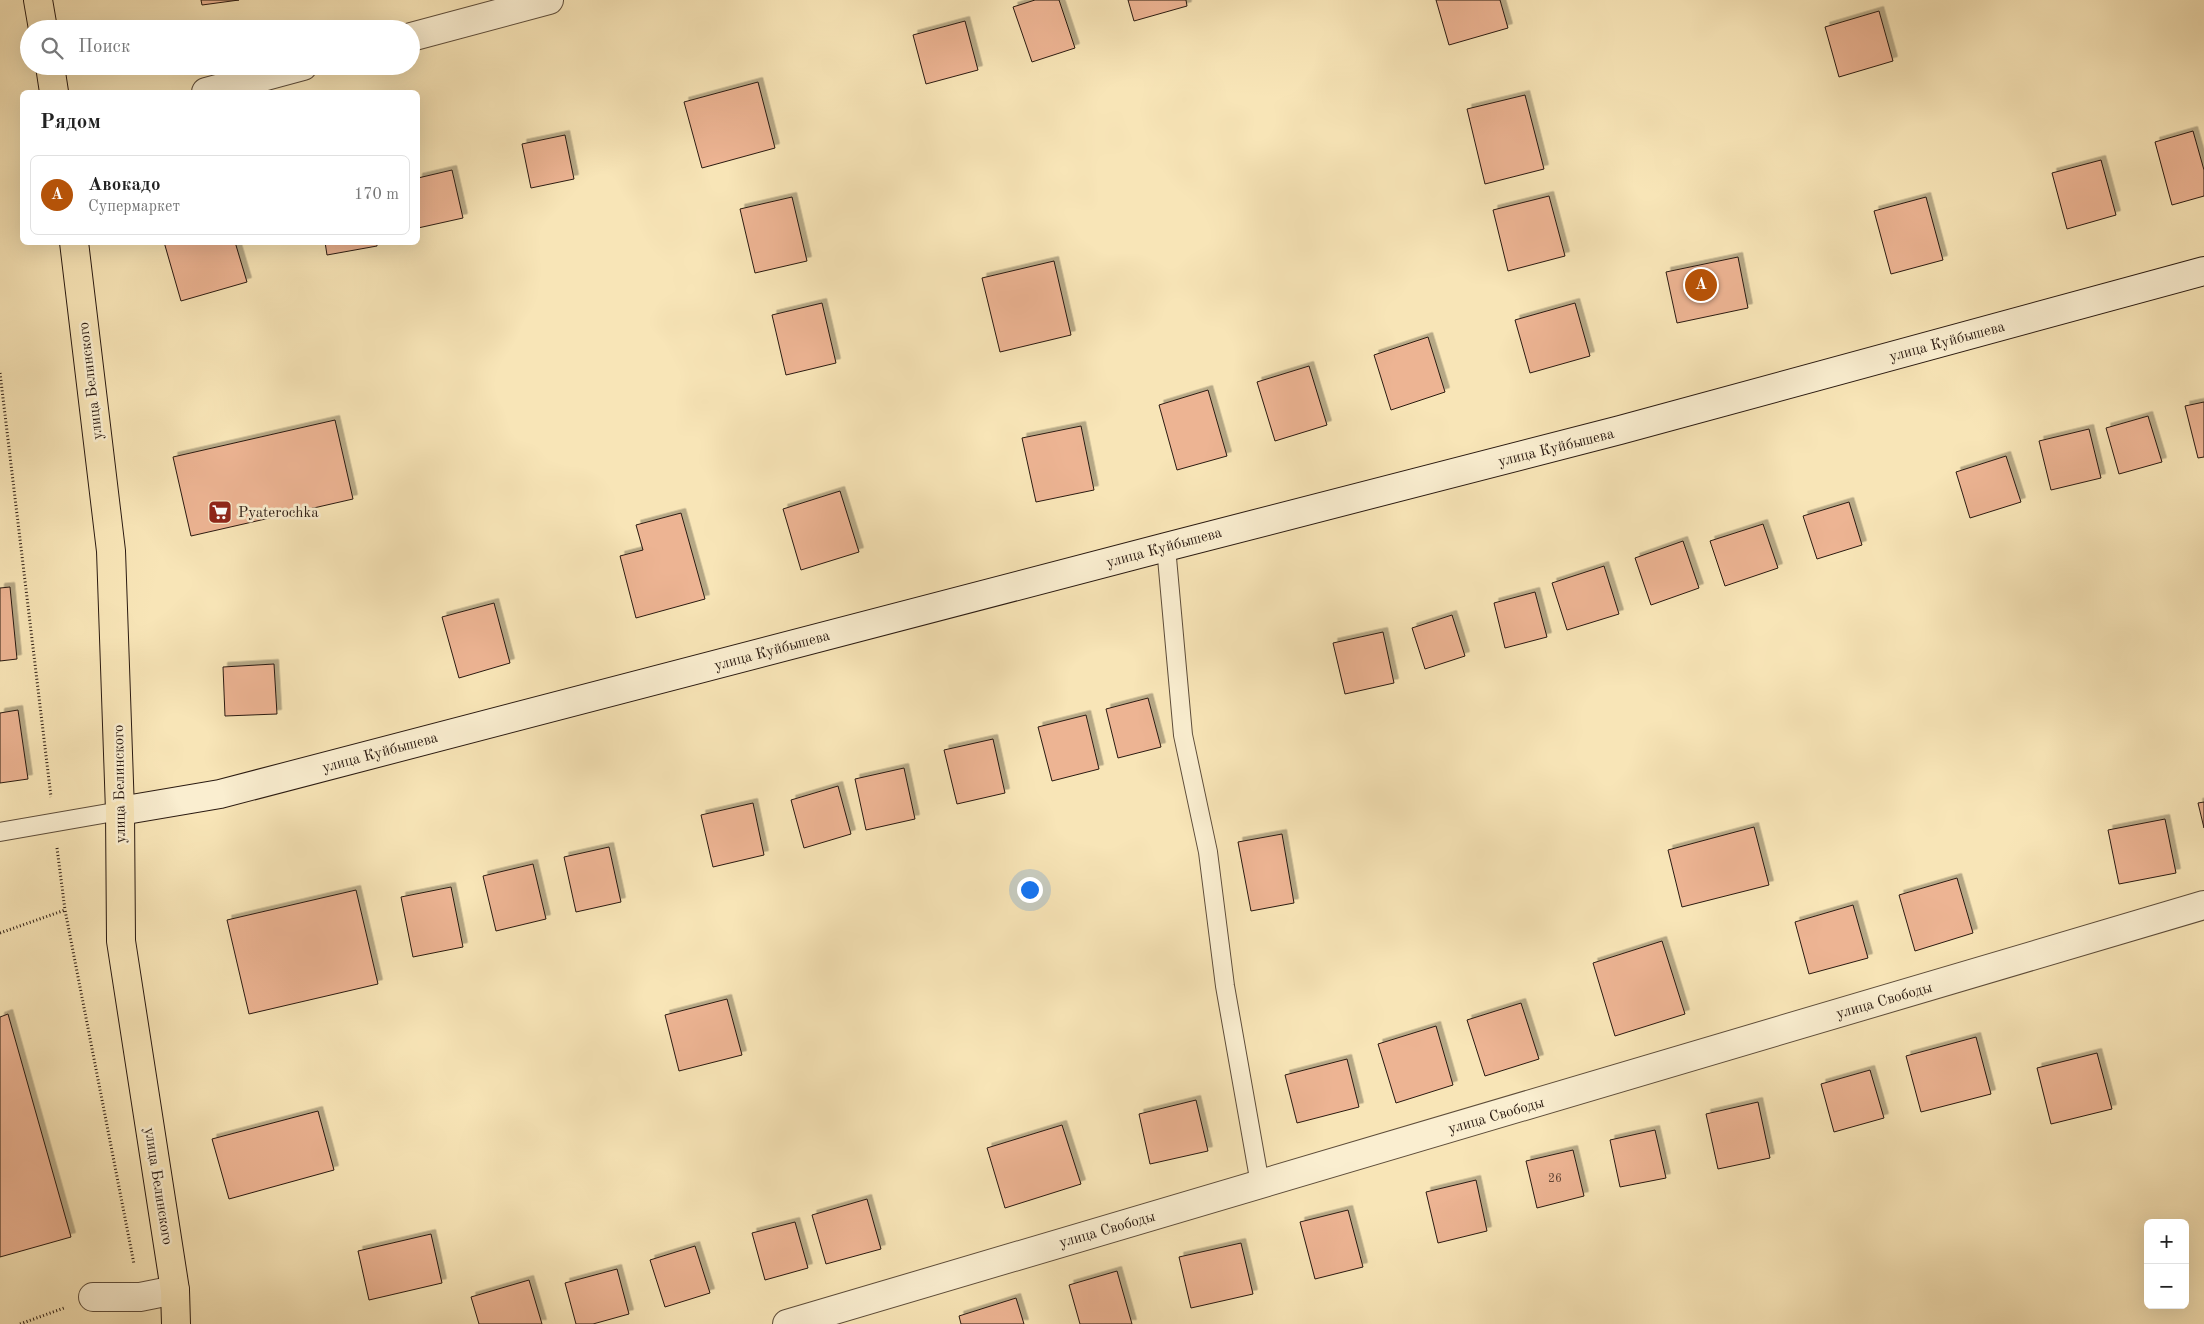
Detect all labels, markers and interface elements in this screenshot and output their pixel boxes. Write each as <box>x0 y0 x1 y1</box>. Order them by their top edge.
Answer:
search box <box>20 20 420 75</box>
icon: search <box>38 34 66 62</box>
text: Поиск <box>78 38 130 57</box>
text: Рядом <box>40 112 101 133</box>
text: Авокадо <box>88 176 160 195</box>
text: A <box>51 187 63 203</box>
text: 170 m <box>354 187 399 203</box>
text: Супермаркет <box>88 199 180 215</box>
pin: A <box>1685 266 1717 304</box>
street label: улица Куйбышева <box>1888 320 2007 365</box>
street label: улица Белинского <box>77 321 106 441</box>
street label: улица Куйбышева <box>1497 427 1616 470</box>
supermarket icon: Pyaterochka <box>207 499 233 525</box>
place label: Pyaterochka <box>238 506 319 521</box>
street label: улица Куйбышева <box>1105 526 1224 571</box>
street label: улица Куйбышева <box>713 629 832 674</box>
street label: улица Белинского <box>112 725 129 843</box>
street label: улица Куйбышева <box>321 731 440 776</box>
your location <box>1017 877 1043 903</box>
street label: улица Свободы <box>1835 981 1934 1022</box>
street label: улица Свободы <box>1447 1096 1546 1137</box>
street label: улица Белинского <box>141 1126 174 1246</box>
house number: 26 <box>1548 1173 1562 1185</box>
street label: улица Свободы <box>1058 1210 1157 1251</box>
map controls <box>2144 1219 2189 1309</box>
button: + <box>2144 1219 2189 1264</box>
button: − <box>2144 1264 2189 1309</box>

